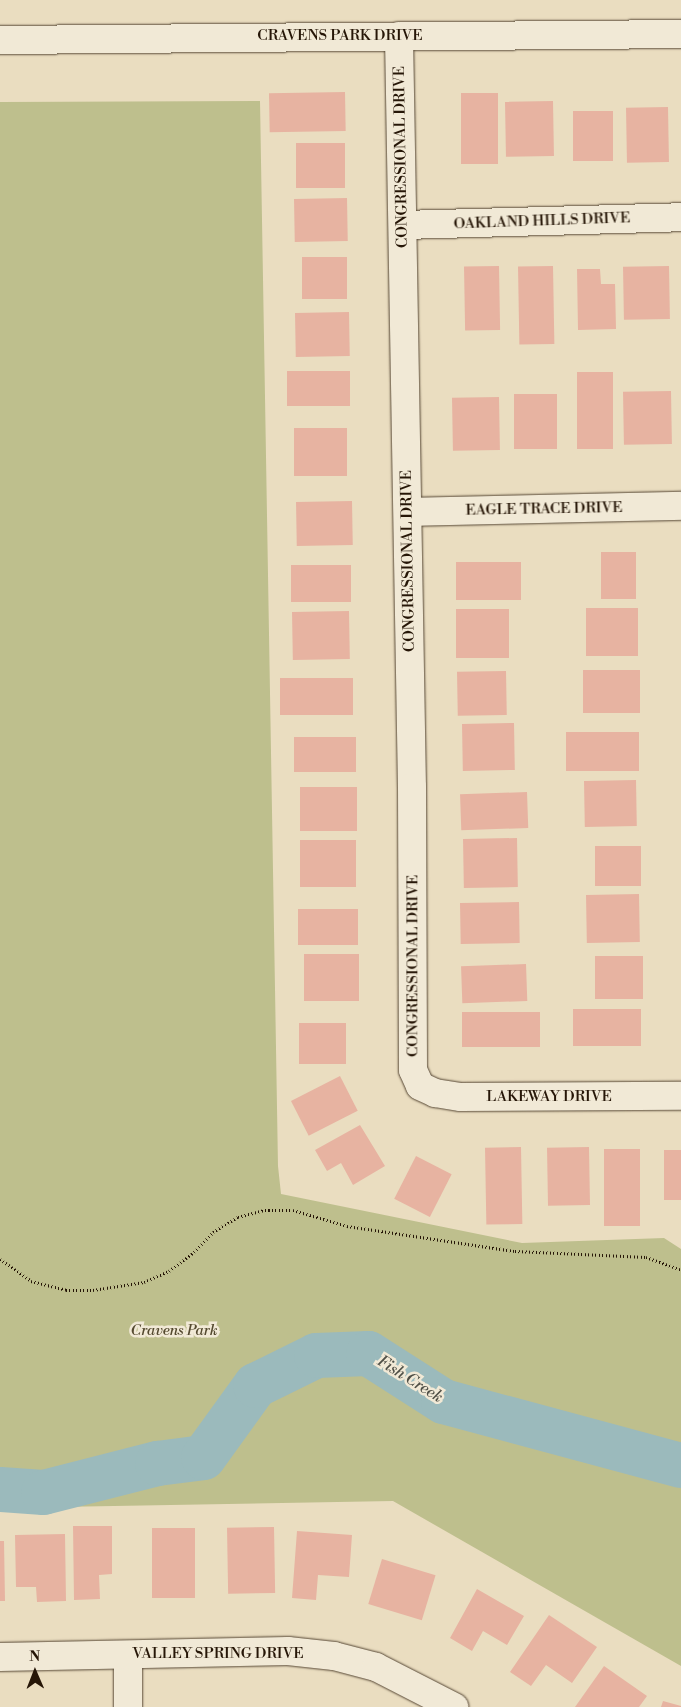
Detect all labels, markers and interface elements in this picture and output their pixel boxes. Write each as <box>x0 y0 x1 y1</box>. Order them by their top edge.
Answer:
street label: CRAVENS PARK DRIVE <box>257 27 423 45</box>
street label: CONGRESSIONAL DRIVE <box>390 66 412 248</box>
street label: OAKLAND HILLS DRIVE <box>453 209 631 233</box>
street label: CONGRESSIONAL DRIVE <box>397 470 419 652</box>
street label: EAGLE TRACE DRIVE <box>465 499 623 519</box>
street label: CONGRESSIONAL DRIVE <box>404 875 422 1057</box>
street label: LAKEWAY DRIVE <box>486 1088 612 1106</box>
park label: Cravens Park <box>131 1322 217 1340</box>
water label: Fish Creek <box>374 1351 446 1407</box>
street label: VALLEY SPRING DRIVE <box>132 1645 304 1663</box>
north arrow <box>10 1647 60 1697</box>
text: N <box>29 1648 40 1666</box>

